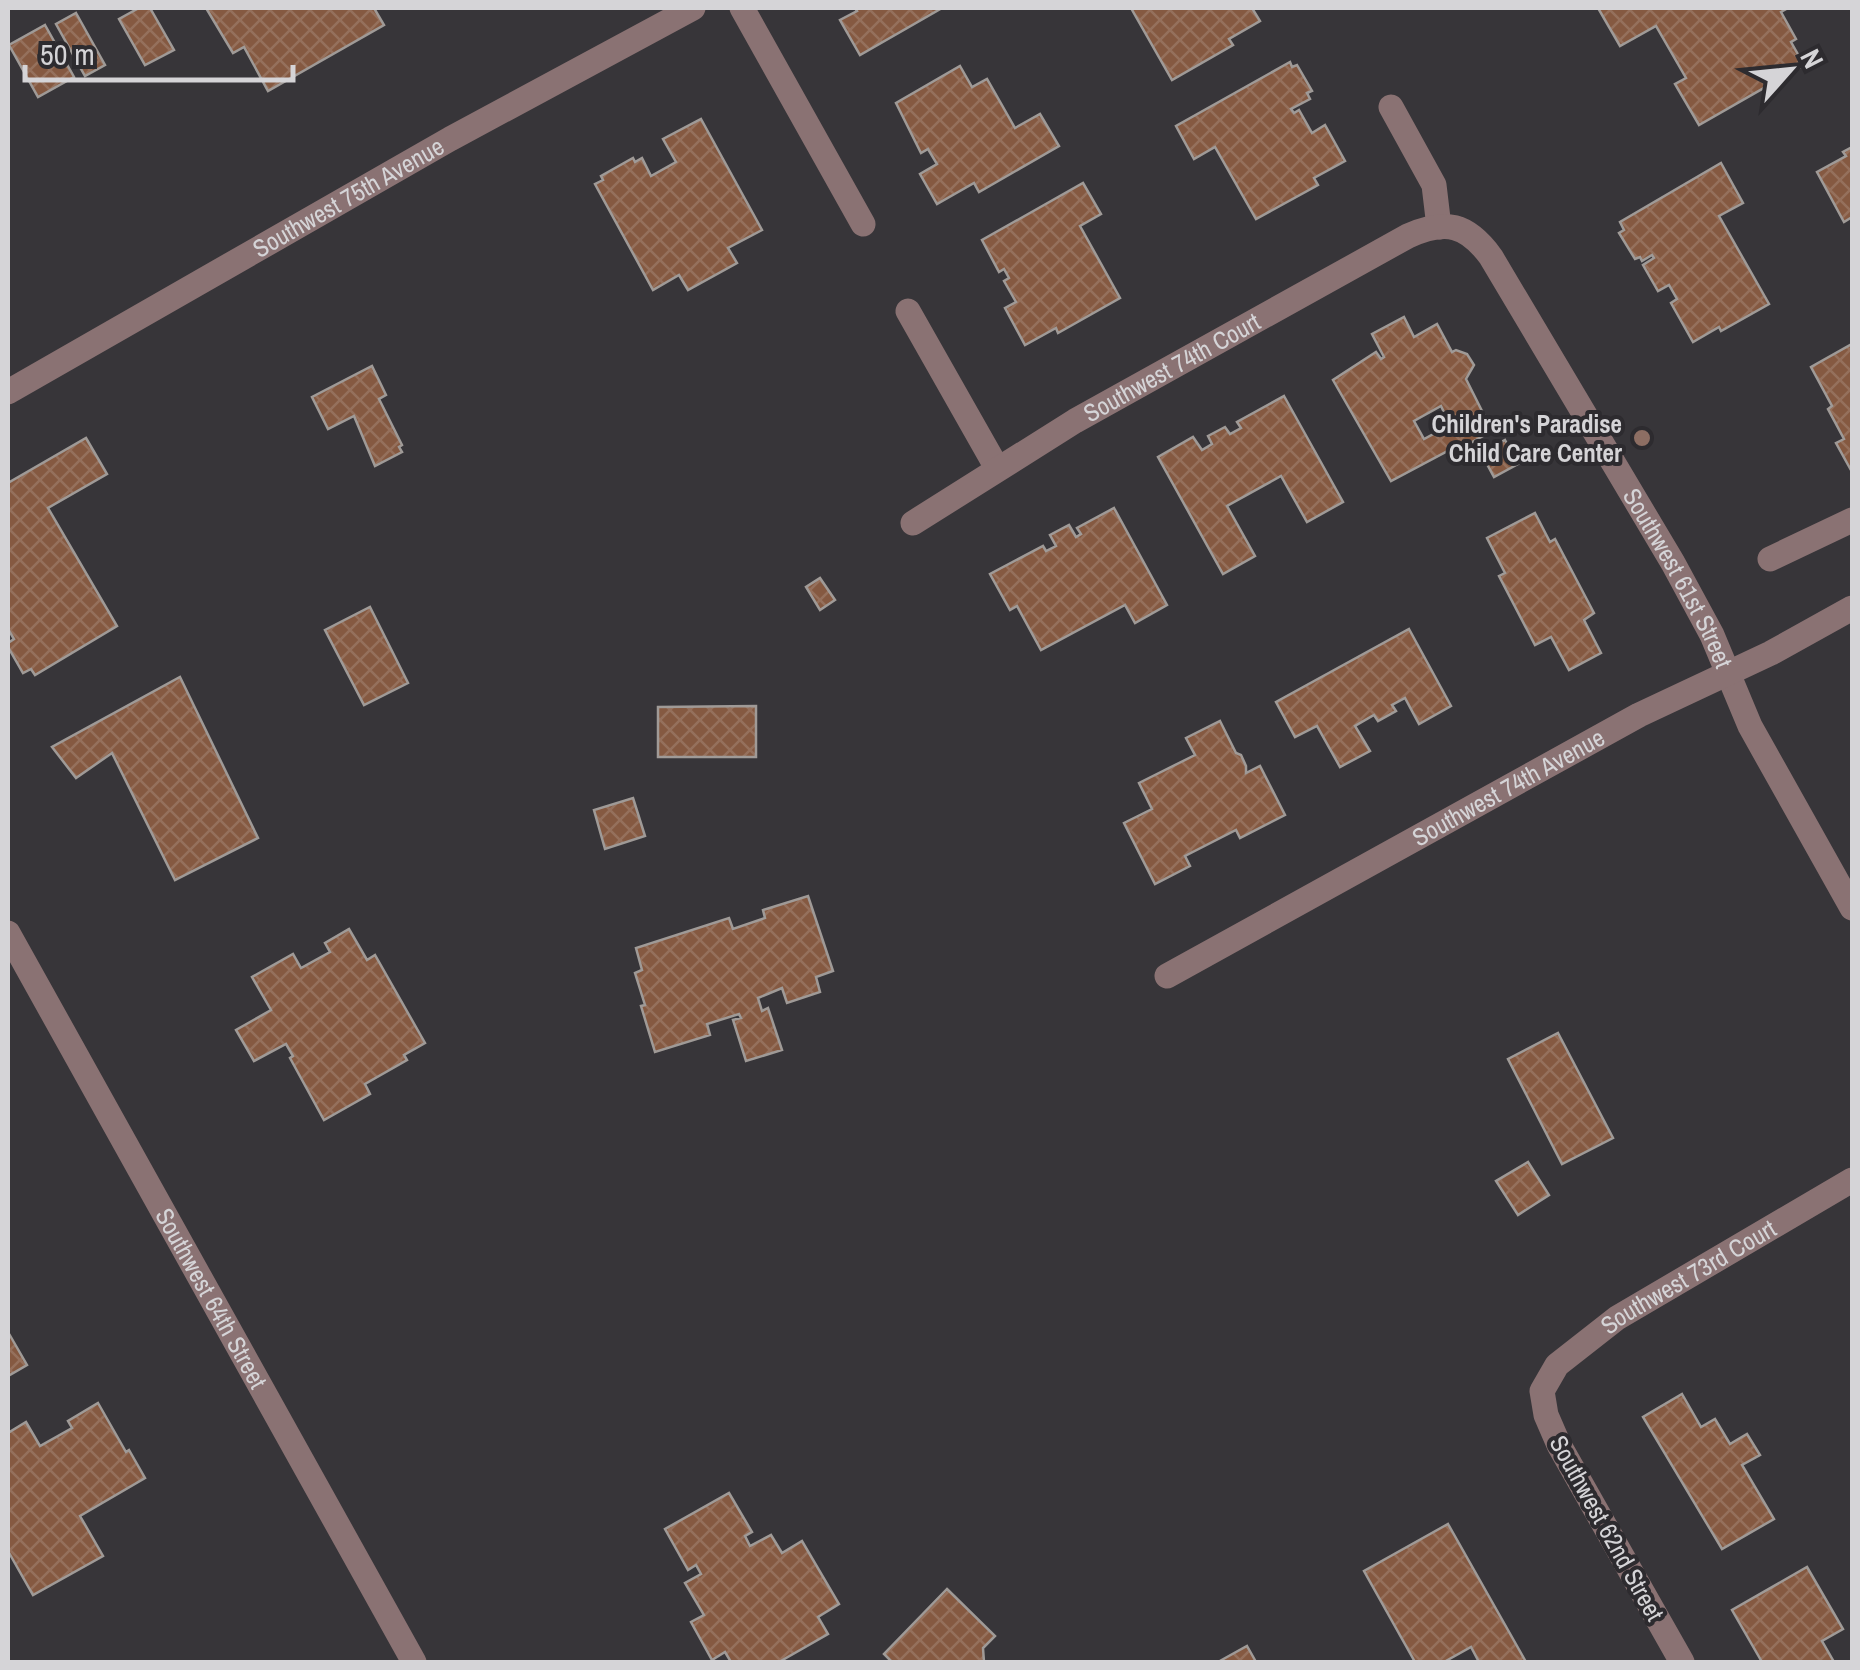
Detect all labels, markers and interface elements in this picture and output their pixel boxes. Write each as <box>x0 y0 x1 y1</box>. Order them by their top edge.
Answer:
scale bar <box>25 20 292 82</box>
north arrow <box>1740 20 1840 120</box>
text: 50 m <box>40 34 95 74</box>
text: N <box>1792 43 1833 75</box>
street label: Southwest 75th Avenue <box>246 129 450 265</box>
street label: Southwest 74th Court <box>1077 304 1266 430</box>
place label: Children's Paradise Child Care Center <box>1431 407 1622 470</box>
marker: Children's Paradise Child Care Center <box>1631 427 1653 449</box>
street label: Southwest 61st Street <box>1615 482 1741 673</box>
street label: Southwest 74th Avenue <box>1406 720 1611 854</box>
street label: Southwest 64th Street <box>147 1202 275 1395</box>
street label: Southwest 73rd Court <box>1593 1211 1782 1342</box>
street label: Southwest 62nd Street <box>1542 1429 1672 1627</box>

